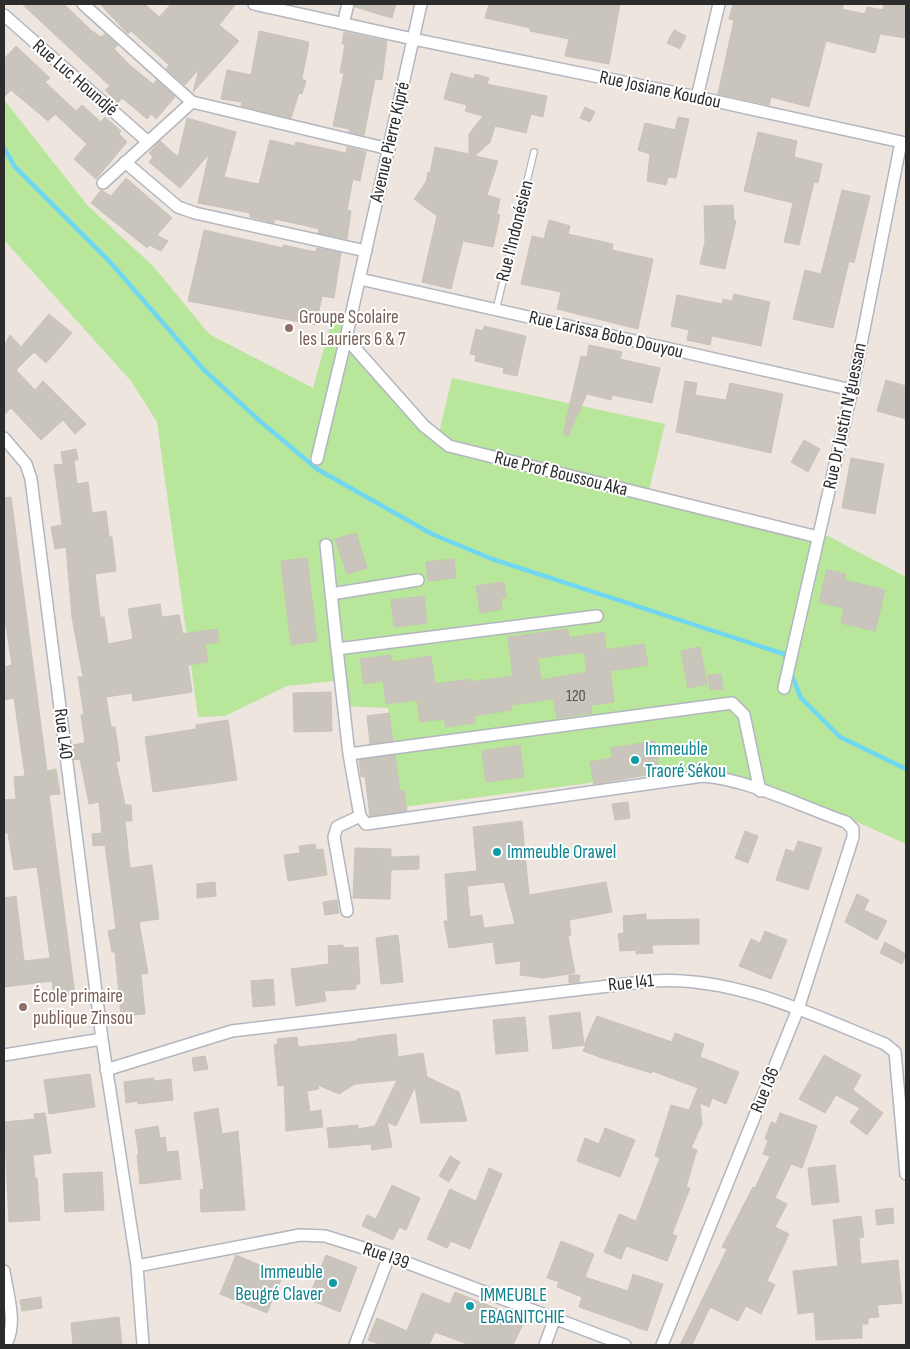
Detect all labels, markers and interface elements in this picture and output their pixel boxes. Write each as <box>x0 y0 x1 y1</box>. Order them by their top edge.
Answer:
street label: Rue Luc Houndjé <box>28 35 122 121</box>
street label: Rue Josiane Koudou <box>597 66 723 114</box>
street label: Avenue Pierre Kipré <box>365 80 415 205</box>
street label: Rue l'Indonésien <box>491 178 539 284</box>
place label: Groupe Scolaire les Lauriers 6 & 7 <box>299 306 406 351</box>
street label: Rue Larissa Bobo Douyou <box>527 306 685 364</box>
marker: Groupe Scolaire les Lauriers 6 & 7 <box>283 322 295 334</box>
street label: Rue Dr Justin N'guessan <box>818 341 872 491</box>
street label: Rue Prof Boussou Aka <box>492 446 630 502</box>
house number: 120 <box>566 687 586 706</box>
street label: Rue L40 <box>48 707 78 761</box>
place label: Immeuble Traoré Sékou <box>645 738 726 783</box>
marker: Immeuble Traoré Sékou <box>629 754 641 766</box>
place label: Immeuble Orawel <box>507 841 616 864</box>
marker: Immeuble Orawel <box>491 846 503 858</box>
street label: Rue I41 <box>607 969 655 997</box>
place label: École primaire publique Zinsou <box>33 985 133 1030</box>
marker: École primaire publique Zinsou <box>17 1001 29 1013</box>
street label: Rue I36 <box>745 1064 785 1116</box>
street label: Rue I39 <box>360 1237 412 1275</box>
place label: Immeuble Beugré Claver <box>235 1261 324 1306</box>
marker: Immeuble Beugré Claver <box>327 1277 339 1289</box>
place label: IMMEUBLE EBAGNITCHIE <box>480 1284 565 1329</box>
marker: IMMEUBLE EBAGNITCHIE <box>464 1300 476 1312</box>

